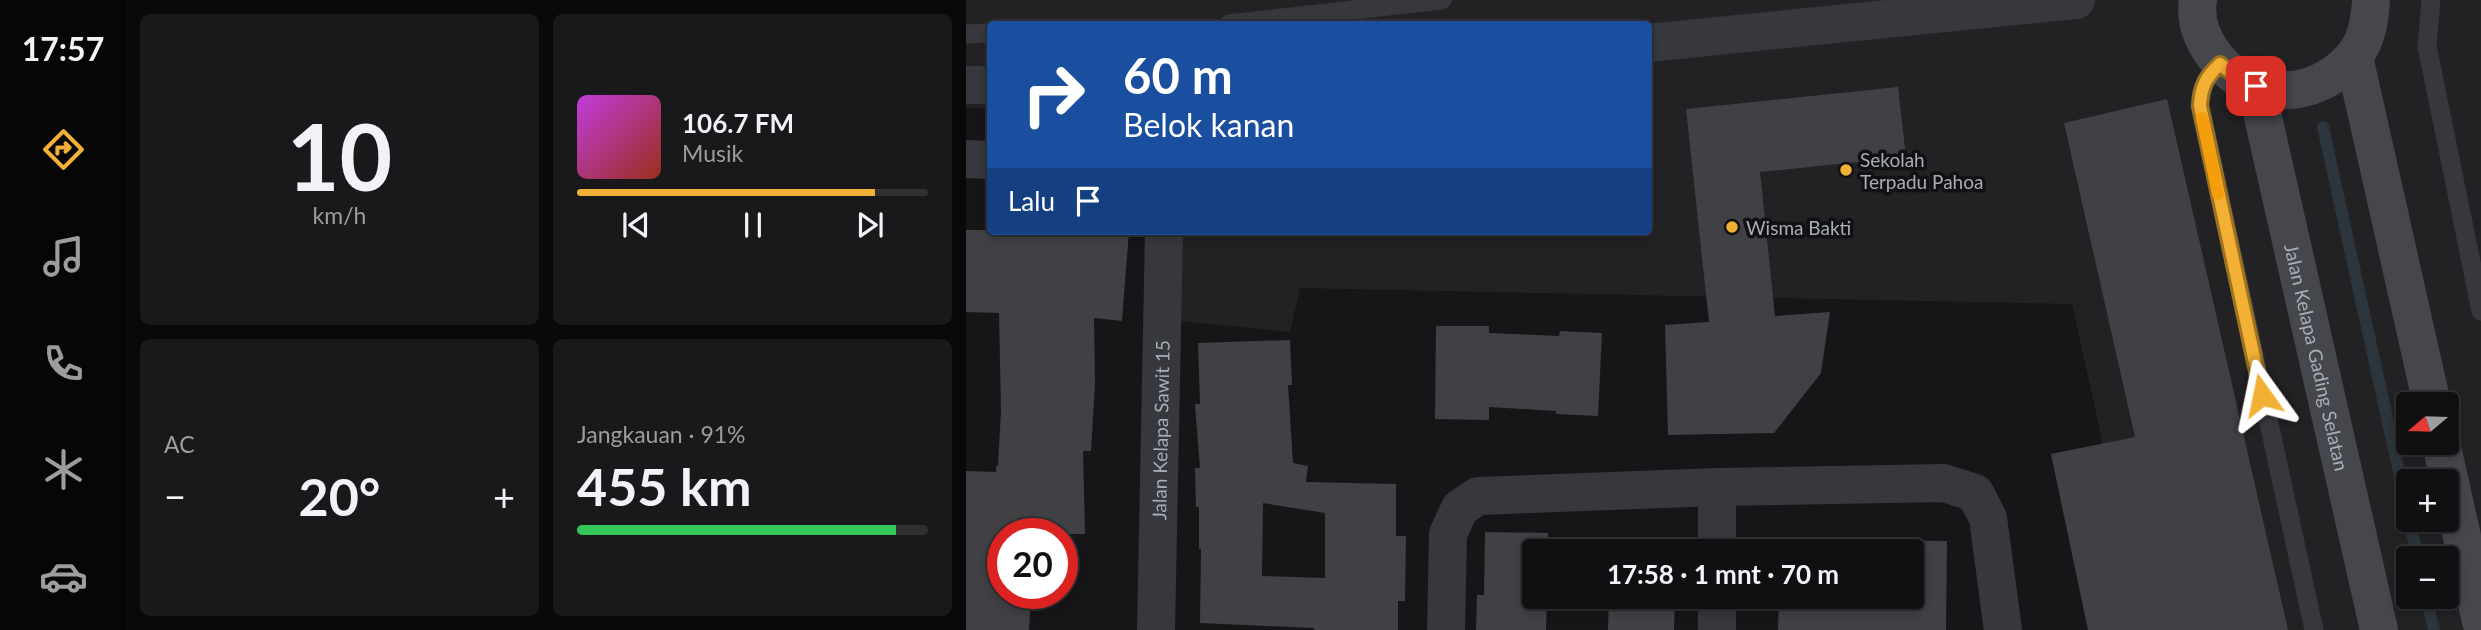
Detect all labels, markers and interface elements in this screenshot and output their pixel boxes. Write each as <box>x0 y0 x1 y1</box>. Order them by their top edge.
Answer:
text: 17:57 <box>22 29 104 68</box>
text: 60 m <box>1123 46 1233 104</box>
icon: right <box>1008 49 1099 140</box>
pin <box>2226 56 2286 116</box>
icon: arrive <box>2237 67 2275 105</box>
text: 10 <box>287 101 392 210</box>
text: Belok kanan <box>1123 105 1294 144</box>
text: 106.7 FM <box>682 107 794 139</box>
icon: directions <box>39 125 88 174</box>
text: Musik <box>682 139 743 167</box>
place label: Sekolah Terpadu Pahoa <box>1860 148 1983 193</box>
marker: Sekolah Terpadu Pahoa <box>1838 162 1854 178</box>
icon: arrive <box>1069 182 1107 220</box>
text: Lalu <box>1008 185 1055 217</box>
text: km/h <box>313 201 366 229</box>
icon: previous <box>617 206 655 244</box>
icon: pause <box>734 206 772 244</box>
icon: next <box>851 206 889 244</box>
place label: Wisma Bakti <box>1746 216 1851 239</box>
marker: Wisma Bakti <box>1724 219 1740 235</box>
icon: music <box>39 232 88 281</box>
street label: Jalan Kelapa Gading Selatan <box>2280 241 2354 473</box>
icon: phone <box>39 339 88 388</box>
street label: Jalan Kelapa Sawit 15 <box>1147 340 1173 520</box>
position arrow <box>2225 358 2299 432</box>
north arrow <box>2396 392 2459 455</box>
map controls <box>2396 392 2459 609</box>
text: Jangkauan · 91% <box>577 420 746 448</box>
text: AC <box>164 430 195 458</box>
icon: climate <box>39 445 88 494</box>
text: 455 km <box>577 455 751 517</box>
text: 20° <box>299 465 380 527</box>
button: + <box>2396 469 2459 532</box>
text: − <box>164 473 186 519</box>
text: + <box>493 473 515 519</box>
speed limit sign: 20 <box>987 518 1078 609</box>
button: − <box>2396 546 2459 609</box>
icon: car <box>39 552 88 601</box>
text: 17:58 · 1 mnt · 70 m <box>1607 558 1839 590</box>

